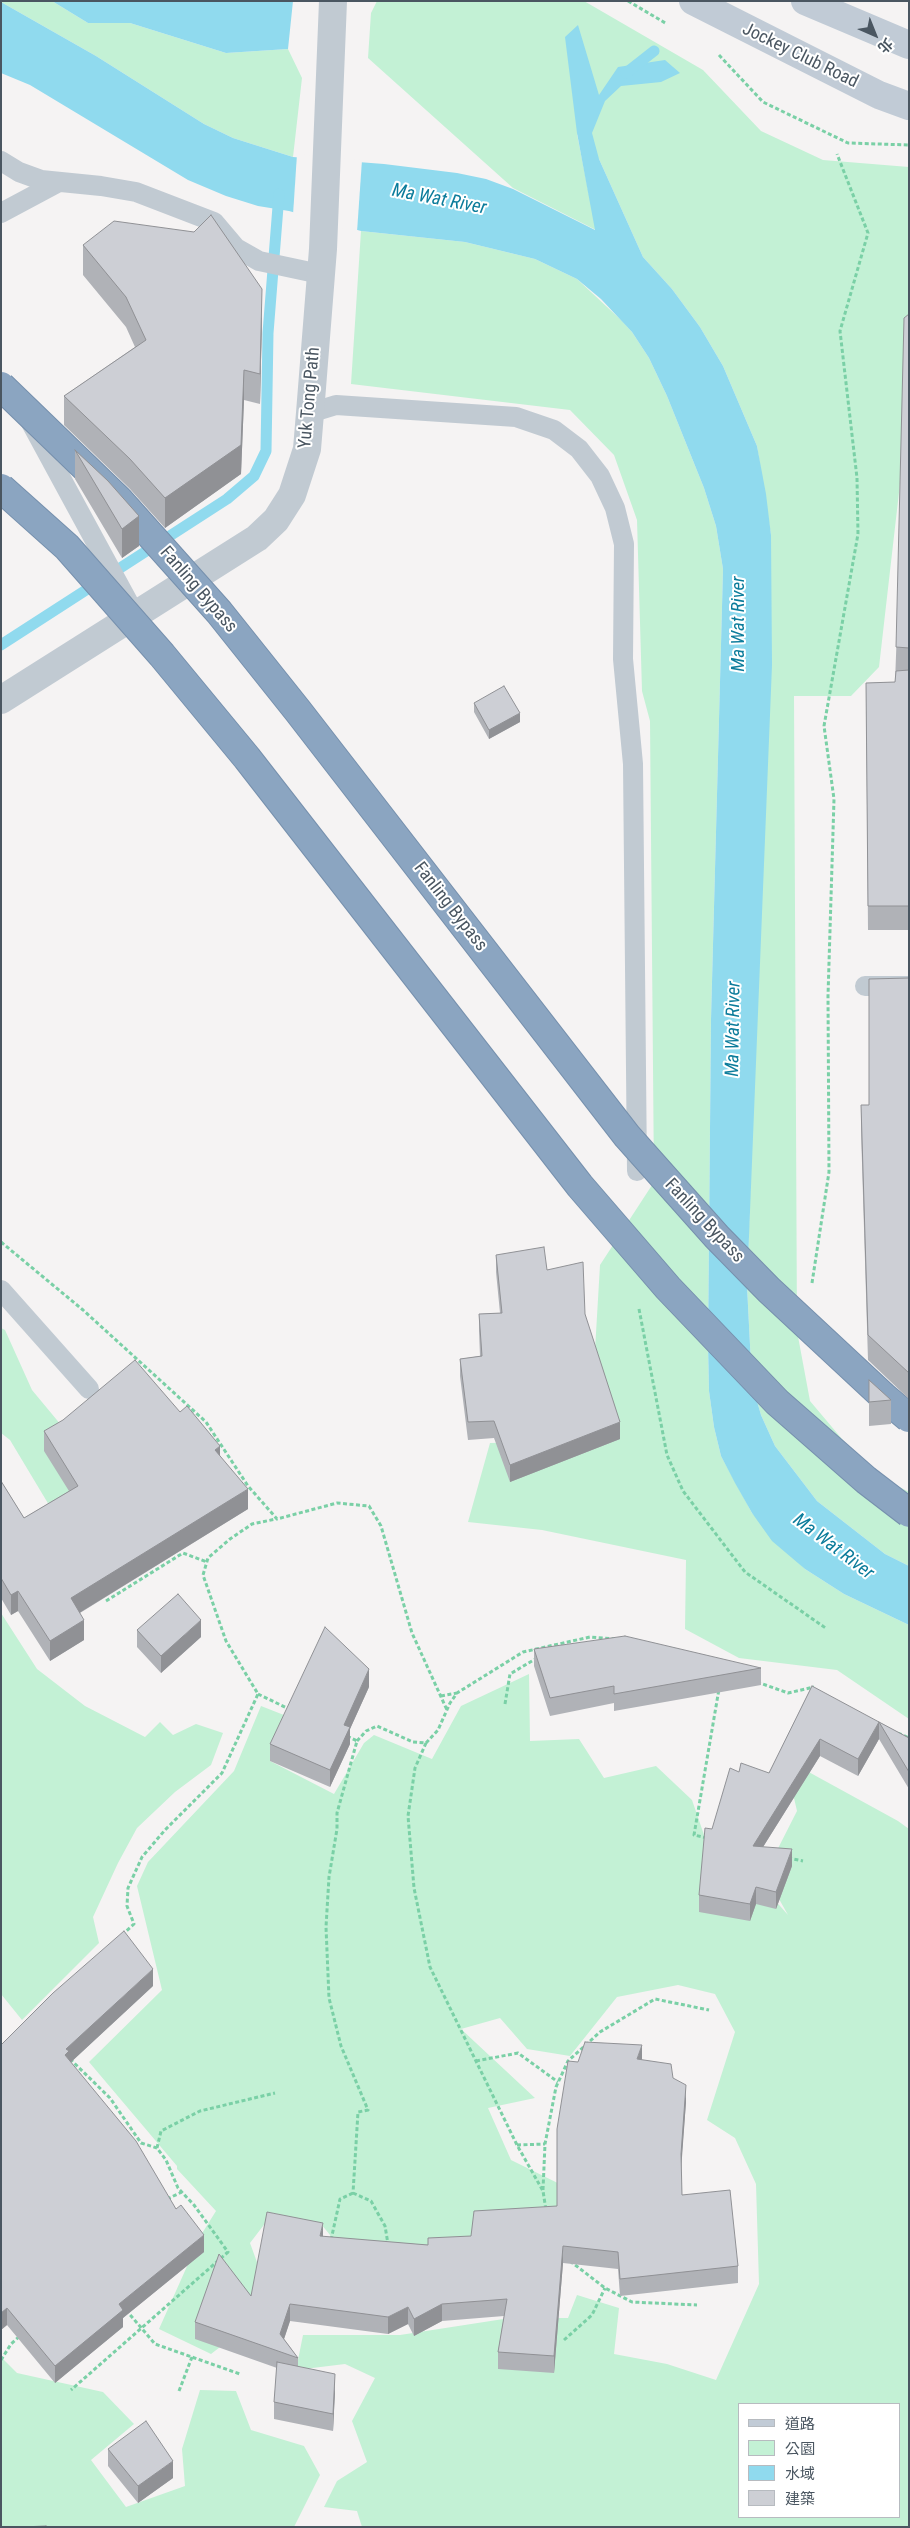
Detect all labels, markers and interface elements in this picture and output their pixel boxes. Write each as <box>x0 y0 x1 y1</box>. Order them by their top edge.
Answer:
north arrow <box>850 10 900 60</box>
street label: Jockey Club Road <box>739 19 861 93</box>
text: 北 <box>875 35 896 56</box>
water label: Ma Wat River <box>390 180 488 220</box>
street label: Yuk Tong Path <box>295 346 325 450</box>
street label: Fanling Bypass <box>155 543 241 637</box>
water label: Ma Wat River <box>728 576 750 672</box>
street label: Fanling Bypass <box>409 858 491 956</box>
water label: Ma Wat River <box>722 981 746 1077</box>
street label: Fanling Bypass <box>660 1175 748 1267</box>
water label: Ma Wat River <box>788 1509 878 1585</box>
legend <box>738 2403 900 2518</box>
text: 道路 <box>785 2415 815 2433</box>
text: 公園 <box>785 2440 815 2458</box>
text: 水域 <box>785 2465 815 2483</box>
text: 建築 <box>785 2490 815 2508</box>

